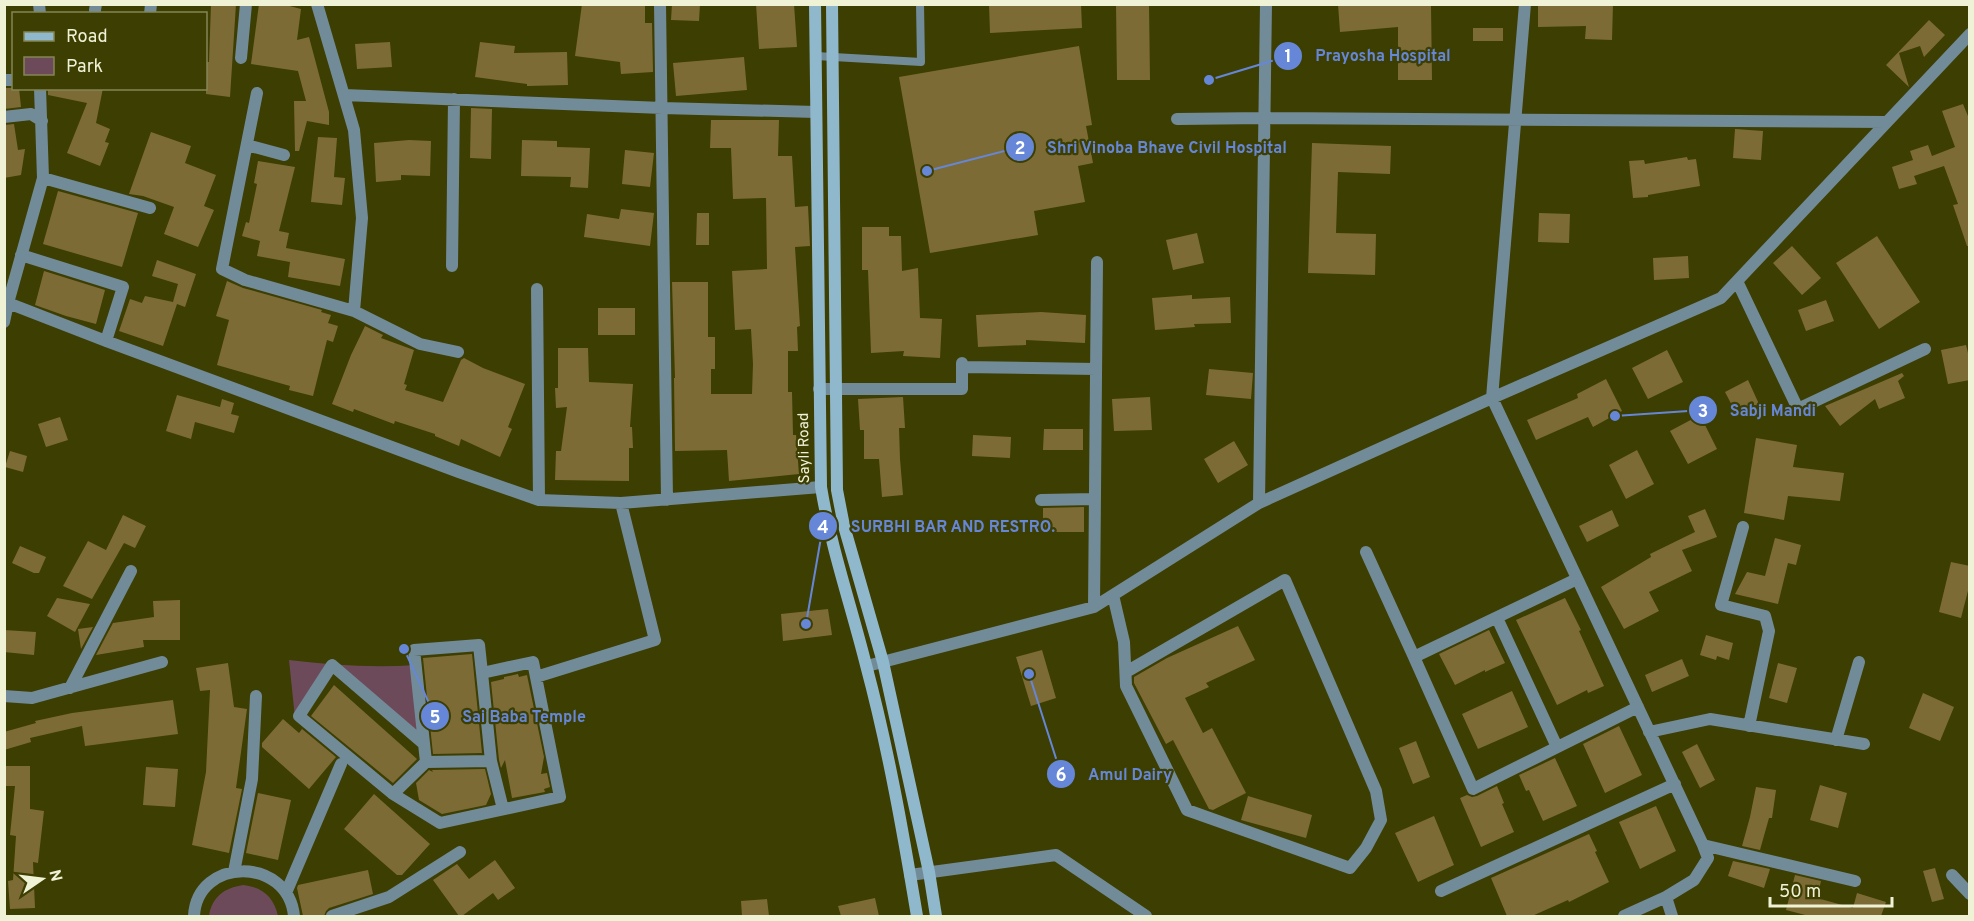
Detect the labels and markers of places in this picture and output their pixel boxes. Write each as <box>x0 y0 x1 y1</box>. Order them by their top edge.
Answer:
callout: Prayosha Hospital <box>1273 39 1463 73</box>
callout: Shri Vinoba Bhave Civil Hospital <box>1005 130 1299 164</box>
callout: Sabji Mandi <box>1688 393 1828 427</box>
callout: SURBHI BAR AND RESTRO. <box>808 509 1067 543</box>
callout: Sai Baba Temple <box>420 699 598 733</box>
callout: Amul Dairy <box>1046 757 1184 791</box>

